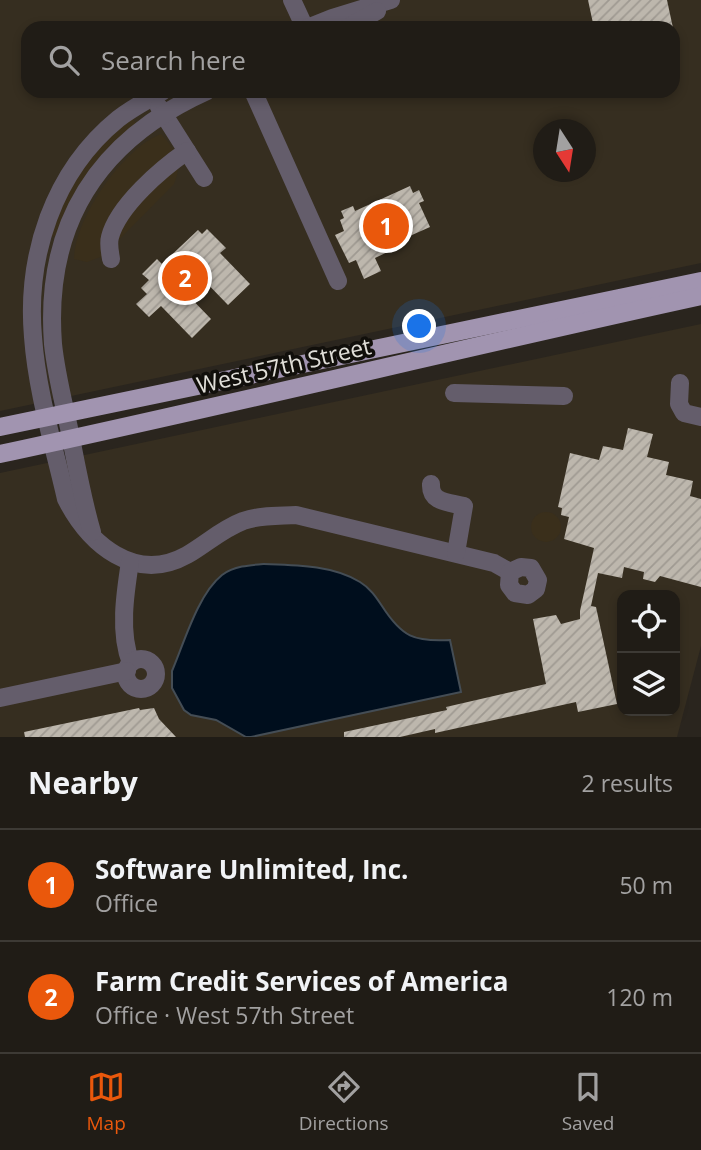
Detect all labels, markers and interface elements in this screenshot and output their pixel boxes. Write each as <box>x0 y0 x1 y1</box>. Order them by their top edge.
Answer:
search box <box>21 21 680 98</box>
icon: search <box>45 41 83 79</box>
text: Search here <box>101 42 246 78</box>
north arrow <box>533 119 596 182</box>
pin: 1 <box>363 200 409 252</box>
pin: 2 <box>162 252 208 304</box>
your location <box>402 309 436 343</box>
street label: West 57th Street <box>193 329 374 401</box>
map controls <box>617 590 680 716</box>
button: locate <box>617 590 680 653</box>
button: layers <box>617 653 680 716</box>
text: Nearby <box>28 762 138 803</box>
text: 2 results <box>582 767 673 799</box>
text: Software Unlimited, Inc. <box>95 851 408 887</box>
text: 1 <box>44 869 58 901</box>
text: 50 m <box>619 869 673 901</box>
text: Office <box>95 887 158 919</box>
text: Farm Credit Services of America <box>95 963 508 999</box>
text: 2 <box>44 981 58 1013</box>
text: 120 m <box>606 981 673 1013</box>
text: Office · West 57th Street <box>95 999 354 1031</box>
tab: Map <box>87 1068 126 1136</box>
tab: Directions <box>299 1068 389 1136</box>
tab: Saved <box>562 1068 614 1136</box>

